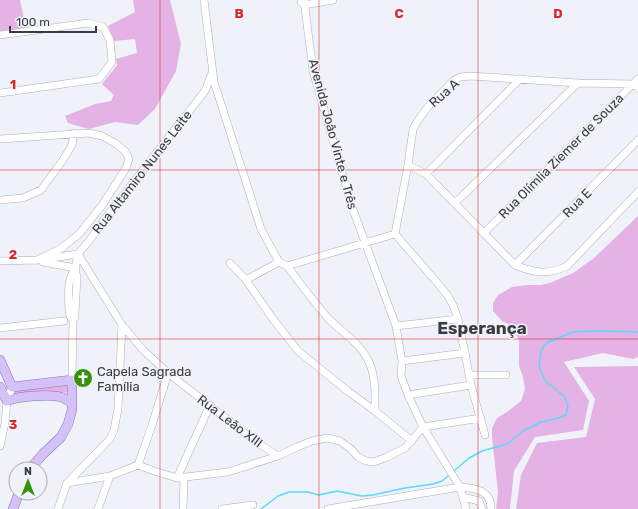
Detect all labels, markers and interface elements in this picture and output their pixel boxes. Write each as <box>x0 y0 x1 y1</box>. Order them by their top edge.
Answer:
text: B <box>234 6 244 21</box>
text: C <box>394 6 404 21</box>
text: D <box>553 6 563 21</box>
scale bar <box>10 8 96 34</box>
text: 100 m <box>16 15 50 29</box>
street label: Avenida João Vinte e Três <box>306 57 360 211</box>
street label: Rua A <box>426 76 462 110</box>
text: 1 <box>10 77 16 92</box>
street label: Rua Olímlia Ziemer de Souza <box>495 90 627 222</box>
street label: Rua Altamiro Nunes Leite <box>89 107 195 237</box>
street label: Rua E <box>559 185 595 221</box>
text: 2 <box>9 247 17 262</box>
district label: Esperança <box>437 318 527 338</box>
place label: Capela Sagrada Família <box>97 364 191 394</box>
church icon: Capela Sagrada Família <box>72 367 94 389</box>
street label: Rua Leão XIII <box>194 392 266 450</box>
text: 3 <box>9 417 18 432</box>
north arrow <box>8 461 48 501</box>
text: N <box>24 465 32 478</box>

